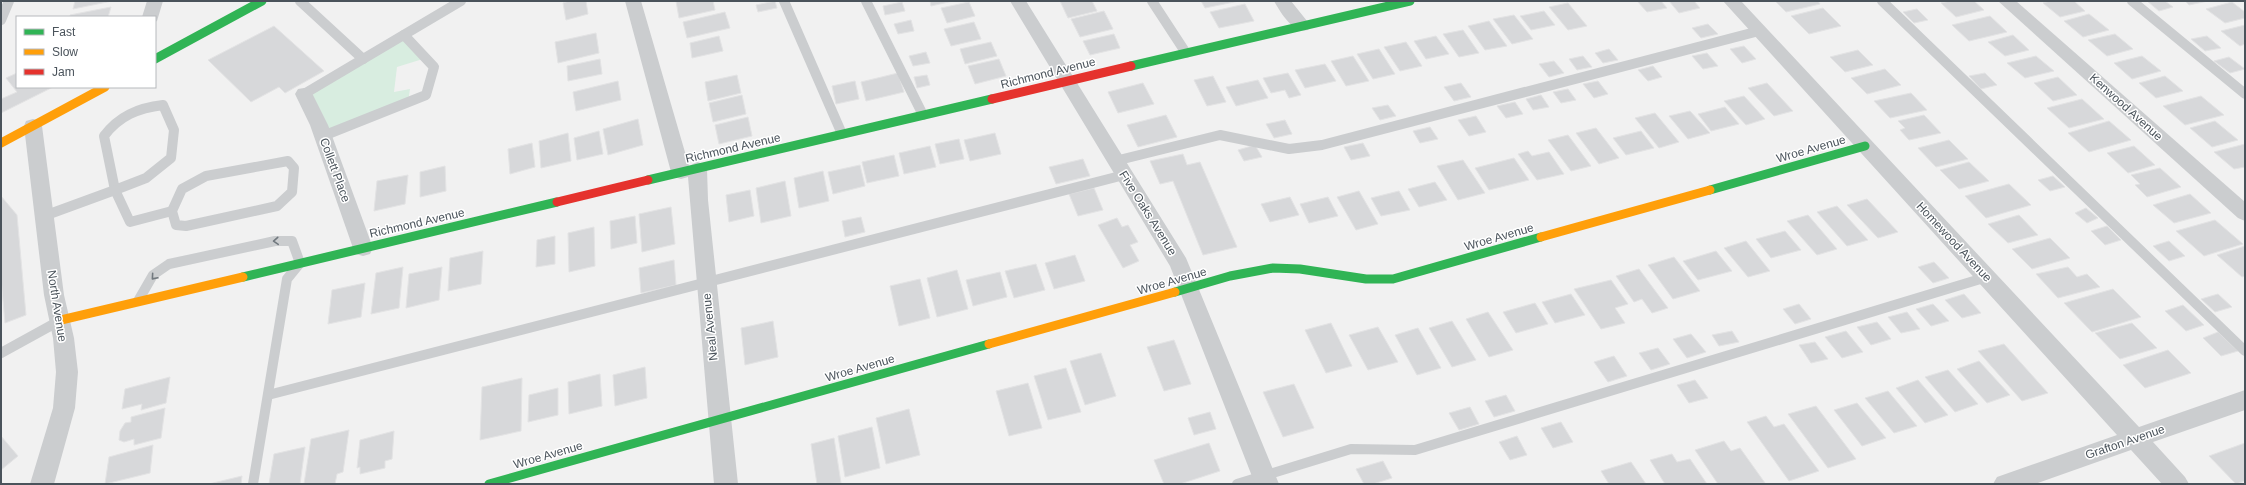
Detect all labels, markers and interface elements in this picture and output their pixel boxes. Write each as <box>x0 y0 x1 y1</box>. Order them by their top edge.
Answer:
legend <box>16 16 156 88</box>
text: Fast <box>52 25 76 39</box>
text: Slow <box>52 45 78 59</box>
street label: Richmond Avenue <box>999 54 1097 92</box>
text: Jam <box>52 65 75 79</box>
street label: Kenwood Avenue <box>2087 71 2166 144</box>
street label: Richmond Avenue <box>684 130 782 166</box>
street label: Wroe Avenue <box>1775 132 1848 166</box>
street label: Collett Place <box>317 136 353 204</box>
street label: Five Oaks Avenue <box>1116 168 1180 258</box>
street label: Homewood Avenue <box>1913 199 1995 285</box>
street label: Richmond Avenue <box>368 205 466 241</box>
street label: Wroe Avenue <box>1463 220 1536 254</box>
one-way arrow <box>273 237 279 246</box>
street label: Wroe Avenue <box>1136 264 1209 298</box>
street label: North Avenue <box>44 269 70 343</box>
one-way arrow <box>151 272 158 279</box>
street label: Neal Avenue <box>699 292 721 361</box>
street label: Wroe Avenue <box>824 351 897 385</box>
street label: Grafton Avenue <box>2083 422 2167 462</box>
street label: Wroe Avenue <box>512 438 585 472</box>

